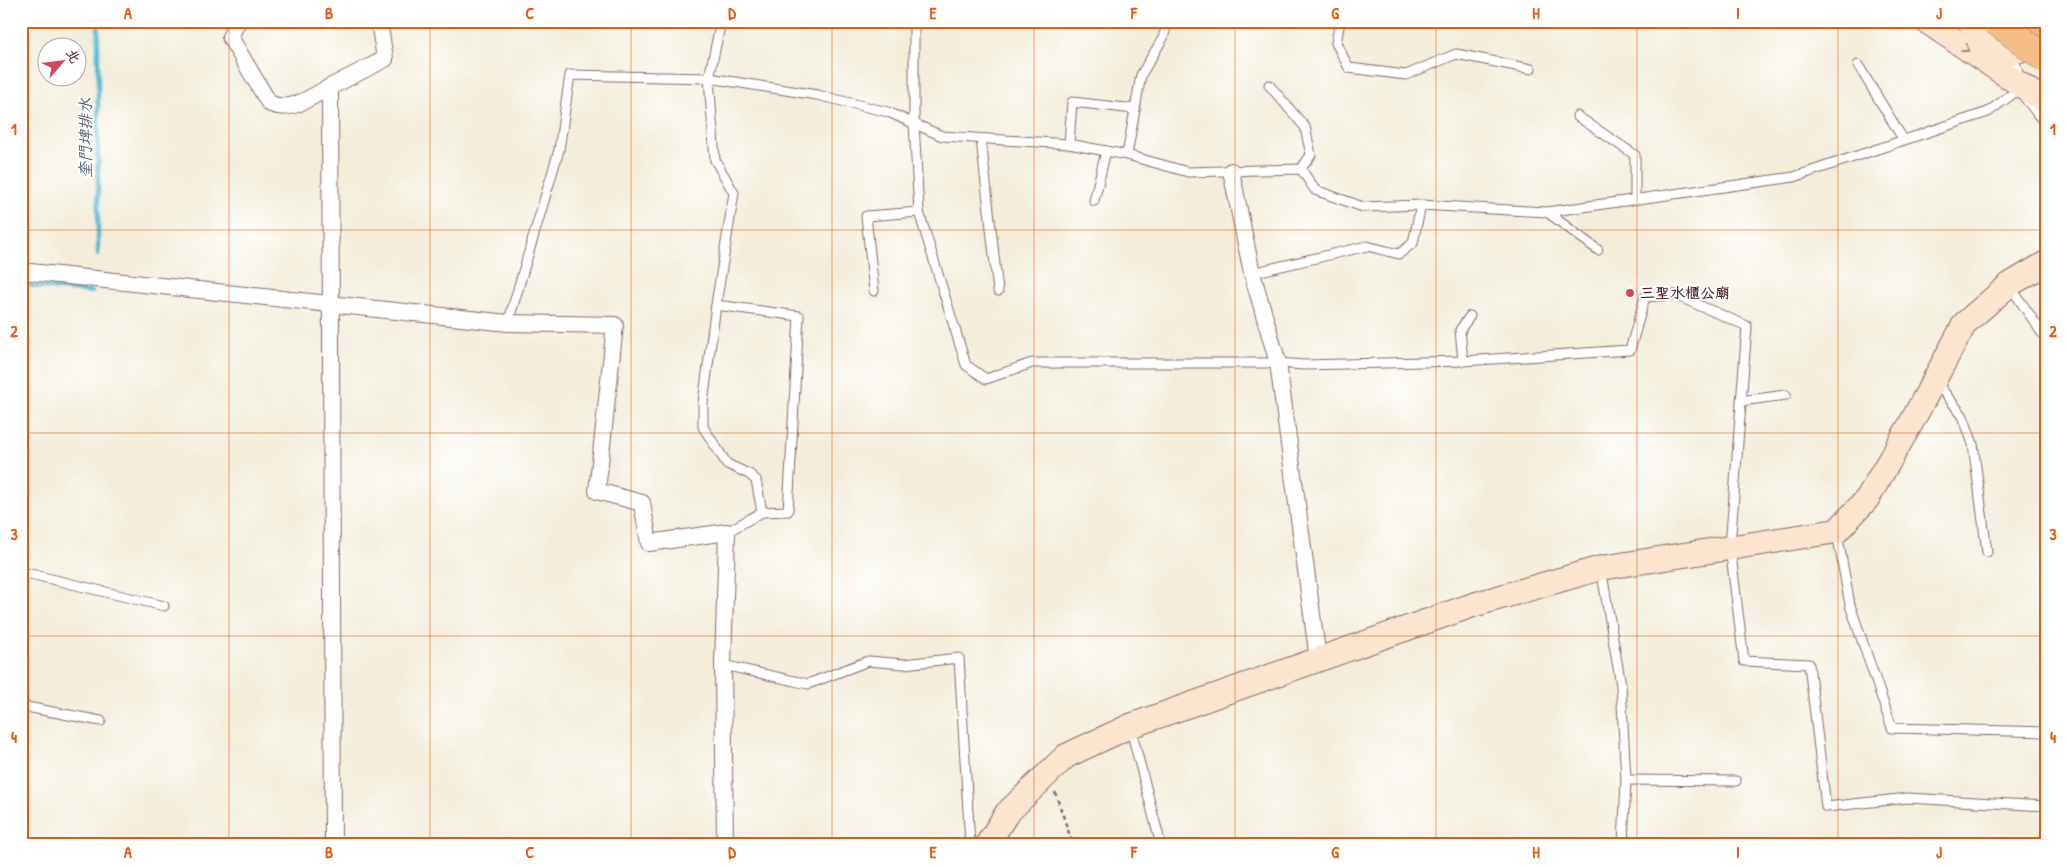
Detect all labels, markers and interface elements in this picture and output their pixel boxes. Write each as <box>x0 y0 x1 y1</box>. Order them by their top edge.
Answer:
text: A <box>124 2 132 24</box>
text: B <box>325 2 333 24</box>
text: C <box>526 2 535 24</box>
text: D <box>728 2 736 24</box>
text: E <box>929 2 937 24</box>
text: F <box>1130 2 1138 24</box>
text: G <box>1331 2 1339 24</box>
text: H <box>1532 2 1540 24</box>
text: I <box>1736 2 1740 24</box>
text: J <box>1936 2 1942 24</box>
north arrow <box>38 38 88 88</box>
one-way arrow <box>1961 43 1970 52</box>
text: 北 <box>62 45 86 66</box>
water label: 奎門埤排水 <box>74 97 96 178</box>
text: 1 <box>11 118 17 140</box>
text: 1 <box>2050 118 2056 140</box>
place label: 三聖水櫃公廟 <box>1640 282 1730 303</box>
marker: 三聖水櫃公廟 <box>1624 287 1636 299</box>
text: 2 <box>10 320 18 342</box>
text: 2 <box>2049 320 2057 342</box>
text: 3 <box>10 523 18 545</box>
text: 3 <box>2049 523 2057 545</box>
text: 4 <box>11 726 17 748</box>
text: 4 <box>2050 726 2056 748</box>
text: A <box>124 841 132 863</box>
text: B <box>325 841 333 863</box>
text: C <box>526 841 535 863</box>
text: D <box>728 841 736 863</box>
text: E <box>929 841 937 863</box>
text: F <box>1130 841 1138 863</box>
text: G <box>1331 841 1339 863</box>
text: H <box>1532 841 1540 863</box>
text: I <box>1736 841 1740 863</box>
text: J <box>1936 841 1942 863</box>

